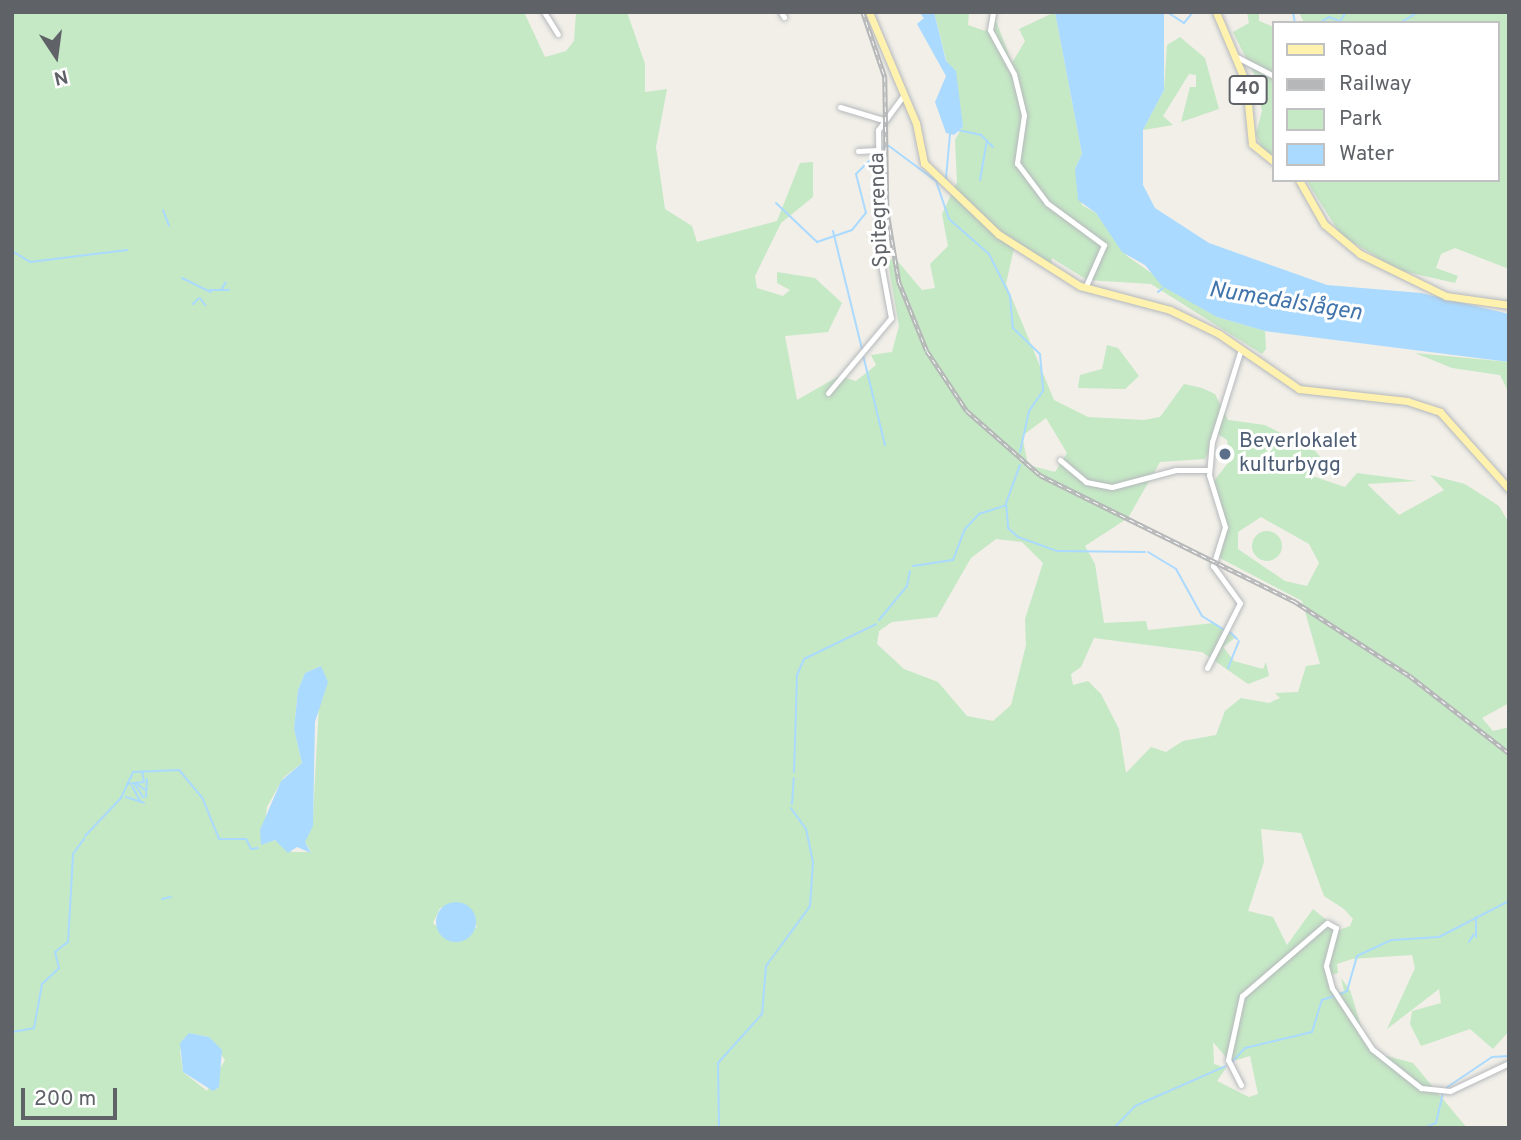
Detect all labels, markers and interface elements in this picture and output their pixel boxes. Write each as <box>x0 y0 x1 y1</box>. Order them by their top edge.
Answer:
north arrow <box>21 21 91 91</box>
legend <box>1272 21 1500 182</box>
text: Road <box>1339 36 1388 63</box>
text: N <box>51 63 70 90</box>
text: Railway <box>1339 71 1412 98</box>
road number: 40 <box>1227 74 1269 106</box>
text: Park <box>1339 106 1382 133</box>
text: Water <box>1339 141 1394 168</box>
street label: Spitegrenda <box>865 152 895 268</box>
water label: Numedalslågen <box>1206 277 1364 329</box>
place label: Beverlokalet kulturbygg <box>1239 429 1357 479</box>
marker: Beverlokalet kulturbygg <box>1217 446 1233 462</box>
scale bar <box>24 1074 121 1118</box>
text: 200 m <box>34 1086 96 1113</box>

